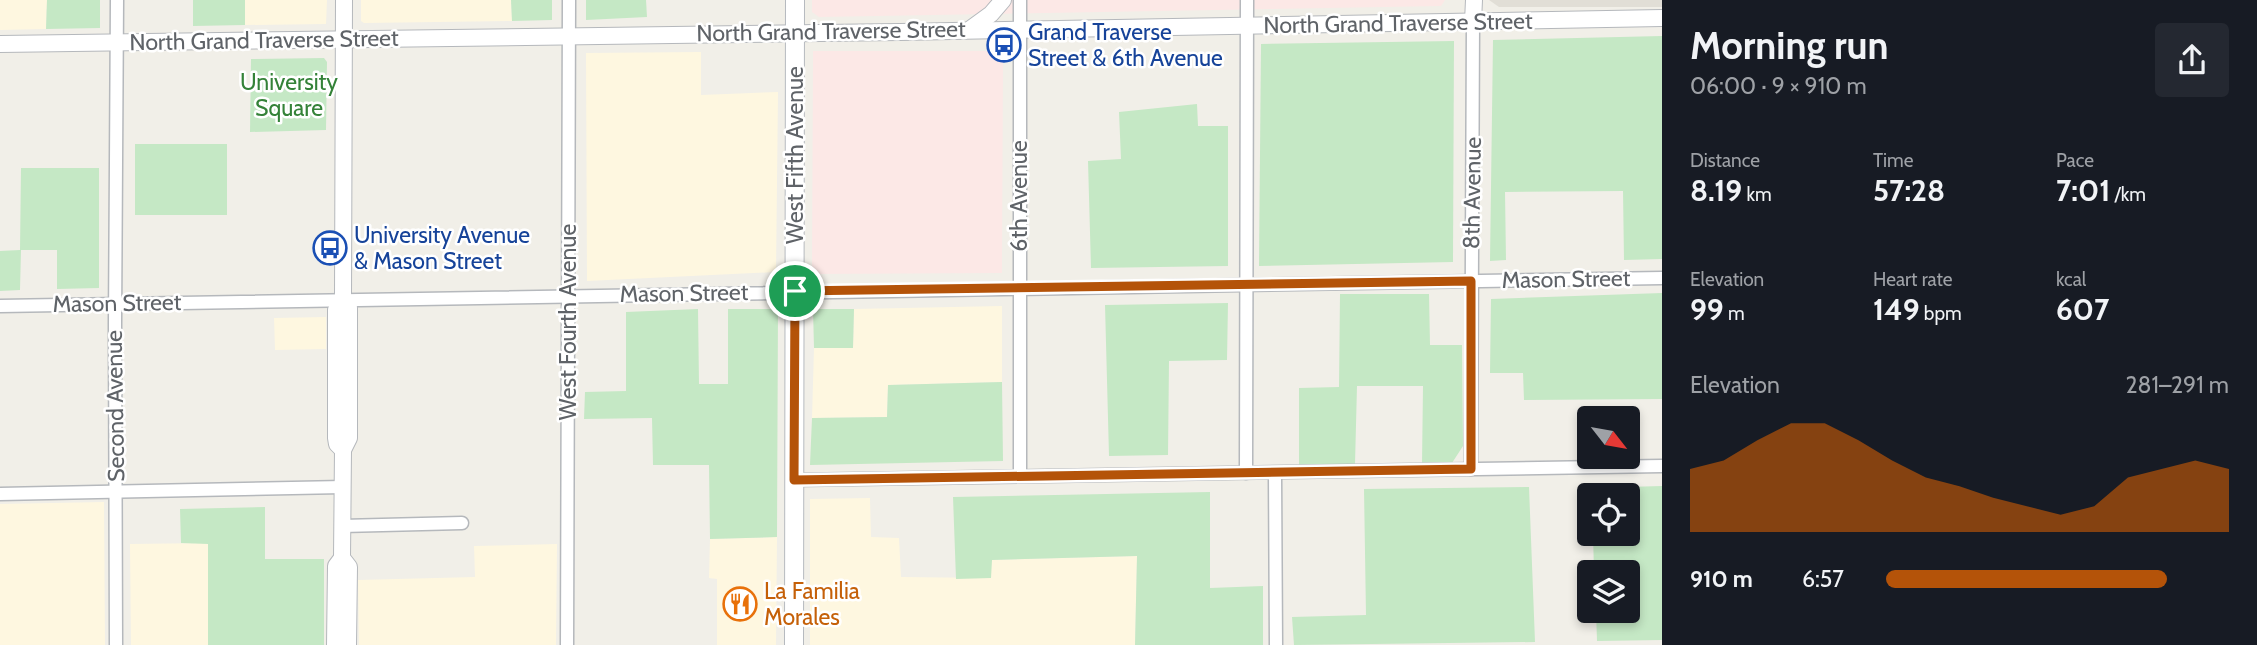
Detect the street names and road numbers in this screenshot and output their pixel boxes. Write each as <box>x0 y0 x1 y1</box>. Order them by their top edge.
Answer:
street label: North Grand Traverse Street <box>1263 7 1533 39</box>
street label: North Grand Traverse Street <box>696 15 966 47</box>
street label: North Grand Traverse Street <box>129 24 399 56</box>
street label: West Fifth Avenue <box>781 66 809 244</box>
street label: 8th Avenue <box>1457 136 1487 249</box>
street label: 6th Avenue <box>1005 140 1033 252</box>
street label: West Fourth Avenue <box>554 224 582 420</box>
street label: Mason Street <box>1501 264 1631 294</box>
street label: Mason Street <box>619 278 749 308</box>
street label: Mason Street <box>52 288 182 318</box>
street label: Second Avenue <box>100 330 130 482</box>

